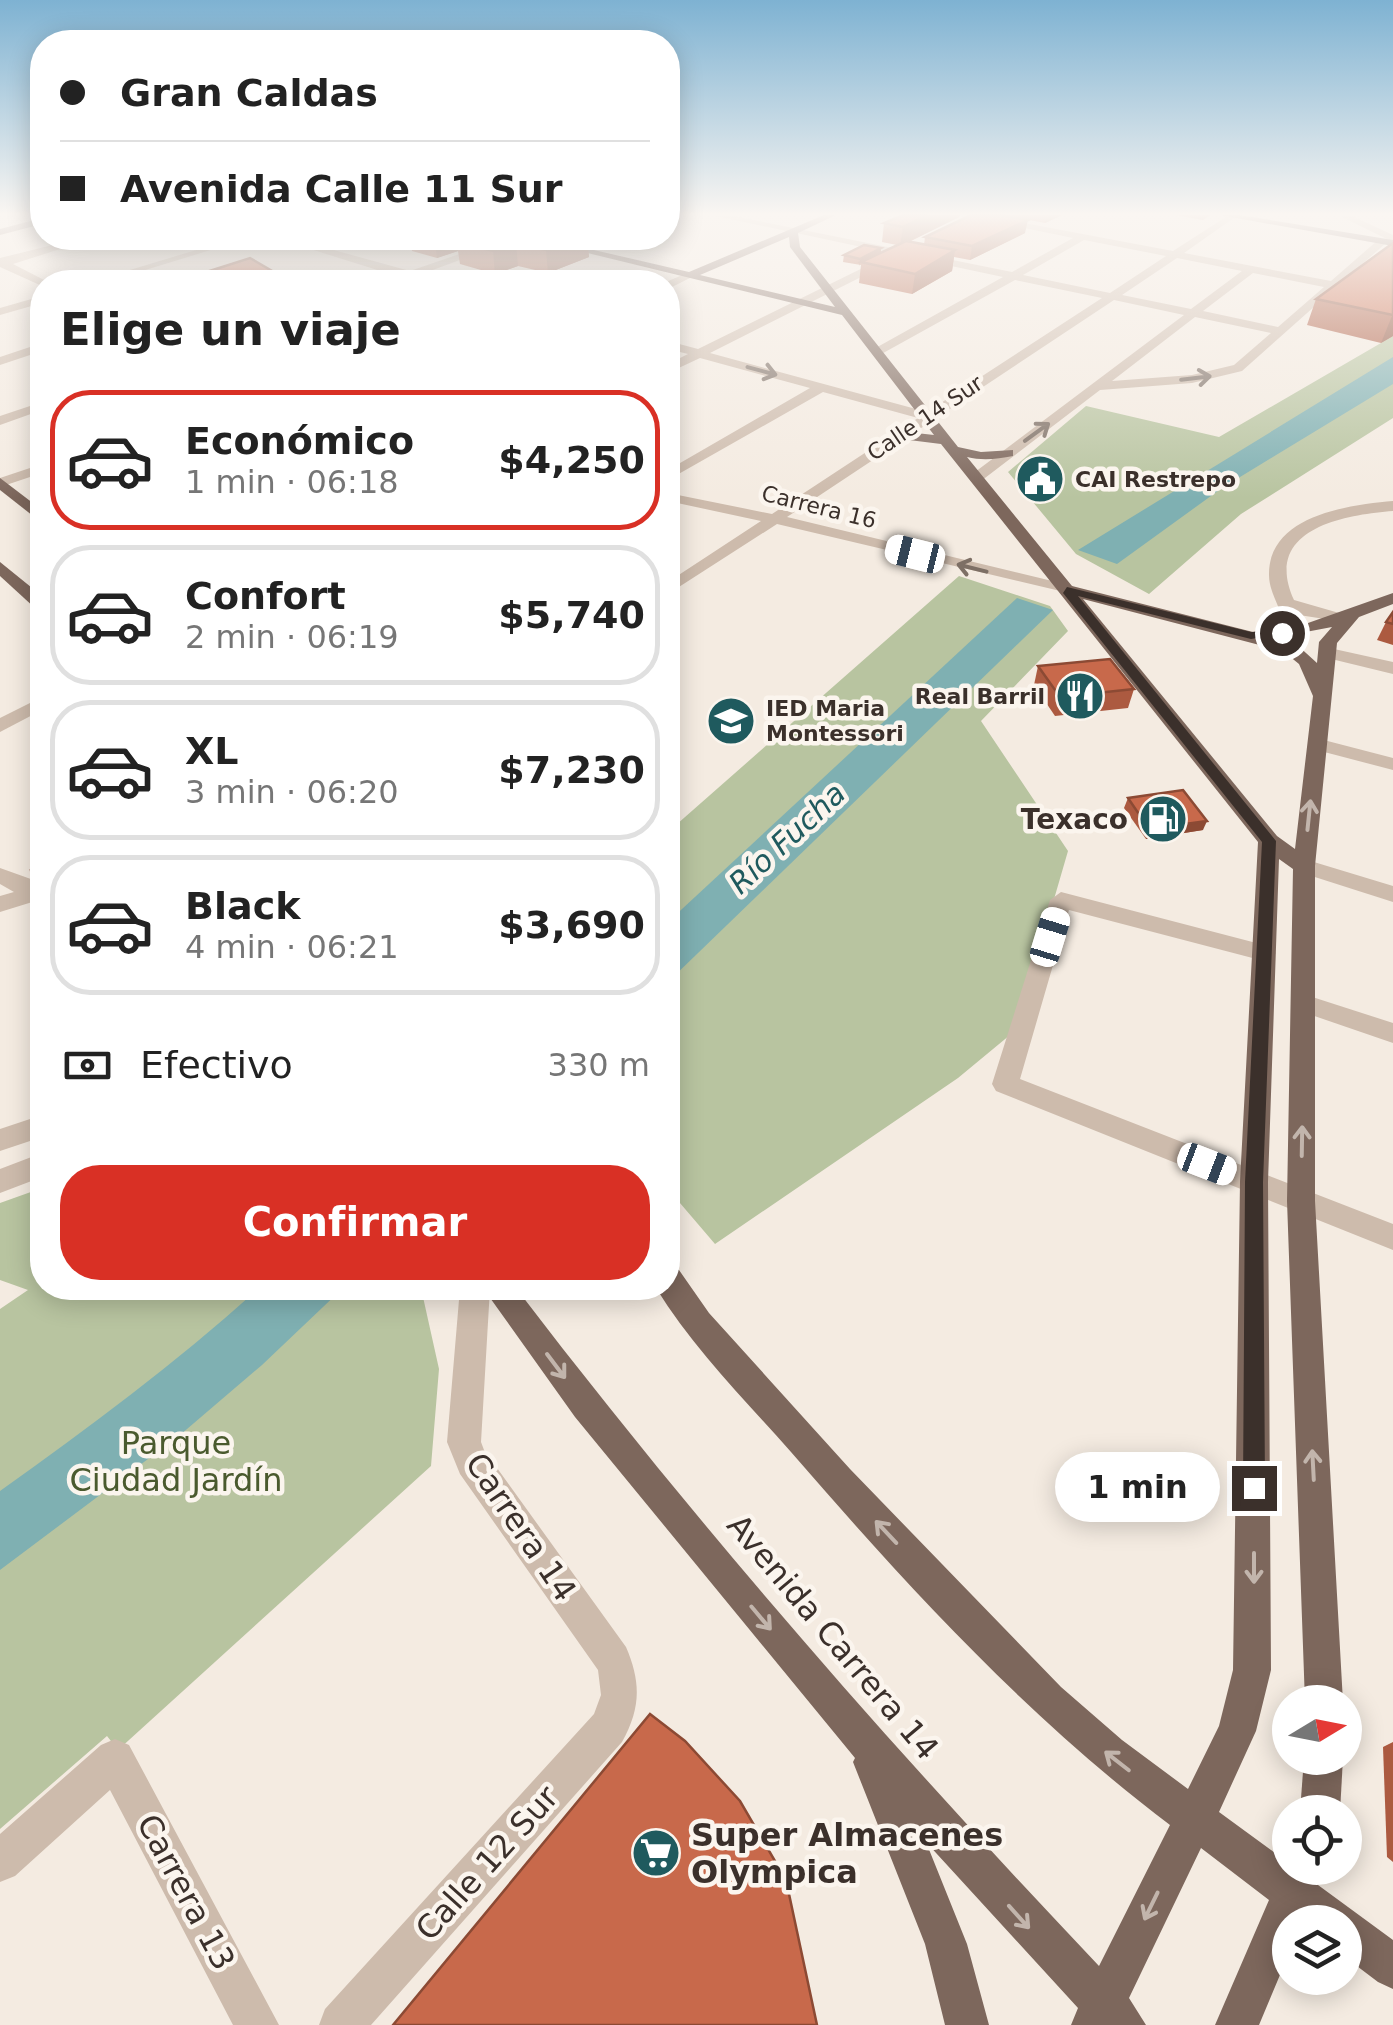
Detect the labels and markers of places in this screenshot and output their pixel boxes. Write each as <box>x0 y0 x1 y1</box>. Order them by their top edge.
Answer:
public building icon: CAI Restrepo <box>1014 453 1066 505</box>
place label: CAI Restrepo <box>1075 467 1236 492</box>
restaurant icon: Real Barril <box>1054 670 1106 722</box>
place label: Real Barril <box>915 684 1045 709</box>
school or university icon: IED Maria Montessori <box>705 695 757 747</box>
place label: IED Maria Montessori <box>766 696 904 746</box>
fuel station icon: Texaco <box>1137 793 1189 845</box>
place label: Texaco <box>1021 803 1128 836</box>
place label: Super Almacenes Olympica <box>691 1816 1003 1891</box>
supermarket icon: Super Almacenes Olympica <box>630 1827 682 1879</box>

